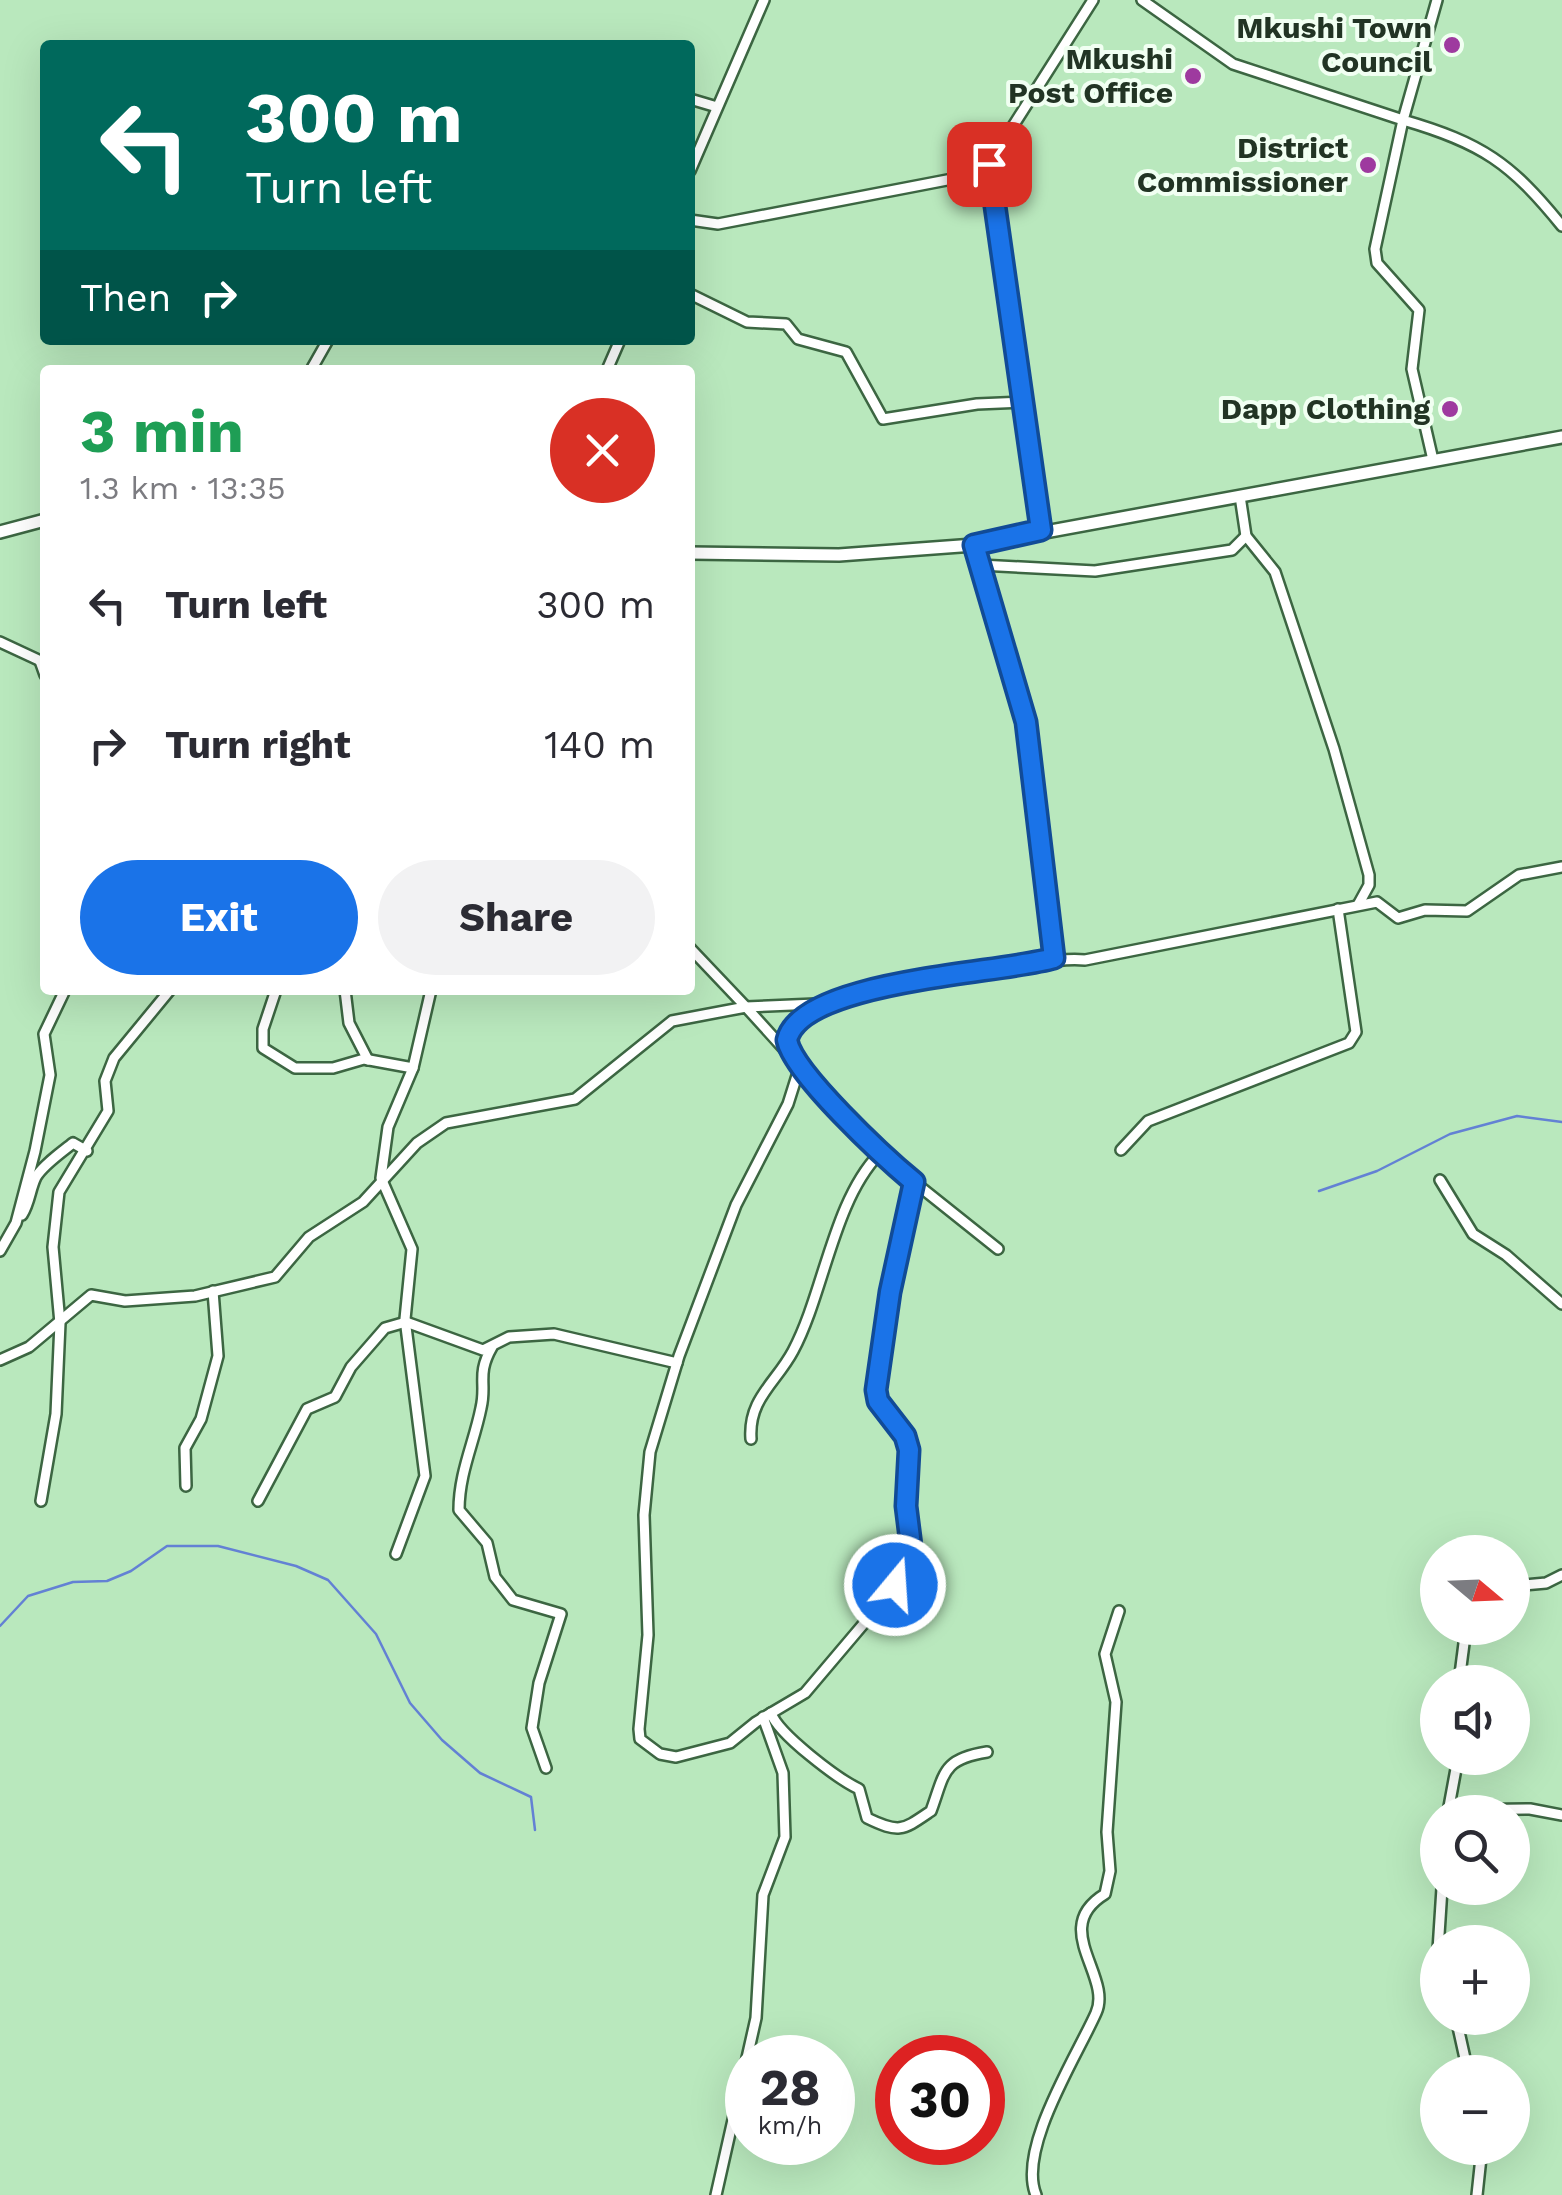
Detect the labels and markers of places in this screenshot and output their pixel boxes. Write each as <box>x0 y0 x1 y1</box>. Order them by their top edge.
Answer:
place label: Mkushi Town Council <box>1236 10 1432 79</box>
marker: Mkushi Town Council <box>1441 34 1463 56</box>
place label: Mkushi Post Office <box>1008 41 1173 110</box>
marker: Mkushi Post Office <box>1182 65 1204 87</box>
pin <box>947 122 1032 207</box>
place label: District Commissioner <box>1137 130 1348 199</box>
marker: District Commissioner <box>1357 154 1379 176</box>
place label: Dapp Clothing <box>1221 391 1430 426</box>
marker: Dapp Clothing <box>1439 398 1461 420</box>

